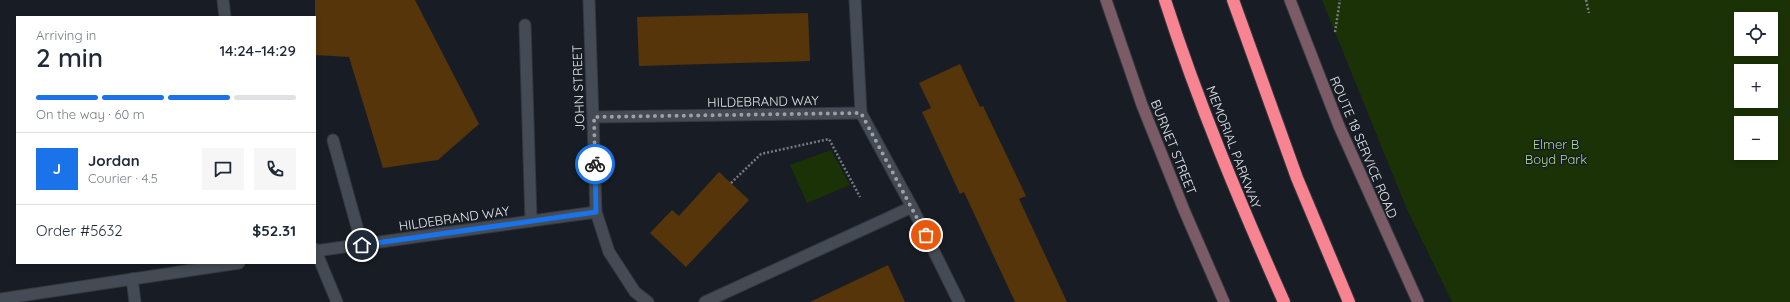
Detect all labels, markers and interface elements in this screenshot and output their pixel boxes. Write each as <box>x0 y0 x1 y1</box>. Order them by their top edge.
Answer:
map controls <box>1734 12 1778 160</box>
button: locate <box>1734 12 1778 56</box>
text: Arriving in <box>36 27 96 43</box>
text: 2 min <box>36 41 103 74</box>
text: 14:24–14:29 <box>219 41 296 60</box>
street label: JOHN STREET <box>568 44 588 131</box>
button: + <box>1734 64 1778 108</box>
street label: ROUTE 18 SERVICE ROAD <box>1327 74 1401 220</box>
street label: MEMORIAL PARKWAY <box>1203 83 1265 211</box>
street label: HILDEBRAND WAY <box>707 92 820 110</box>
street label: BURNET STREET <box>1148 97 1200 197</box>
text: On the way · 60 m <box>36 106 145 122</box>
button: − <box>1734 116 1778 160</box>
park label: Elmer B Boyd Park <box>1525 136 1587 167</box>
courier <box>575 144 615 184</box>
button: chat <box>202 148 244 190</box>
button: phone <box>254 148 296 190</box>
text: Jordan <box>88 151 140 170</box>
icon: bike <box>584 153 606 175</box>
text: J <box>53 159 61 178</box>
text: Courier · 4.5 <box>88 170 158 186</box>
street label: HILDEBRAND WAY <box>398 202 511 234</box>
pin <box>909 218 943 252</box>
text: Order #5632 <box>36 221 123 240</box>
text: $52.31 <box>252 221 296 240</box>
icon: bag <box>915 224 937 246</box>
pin <box>345 228 379 262</box>
icon: home <box>351 234 373 256</box>

